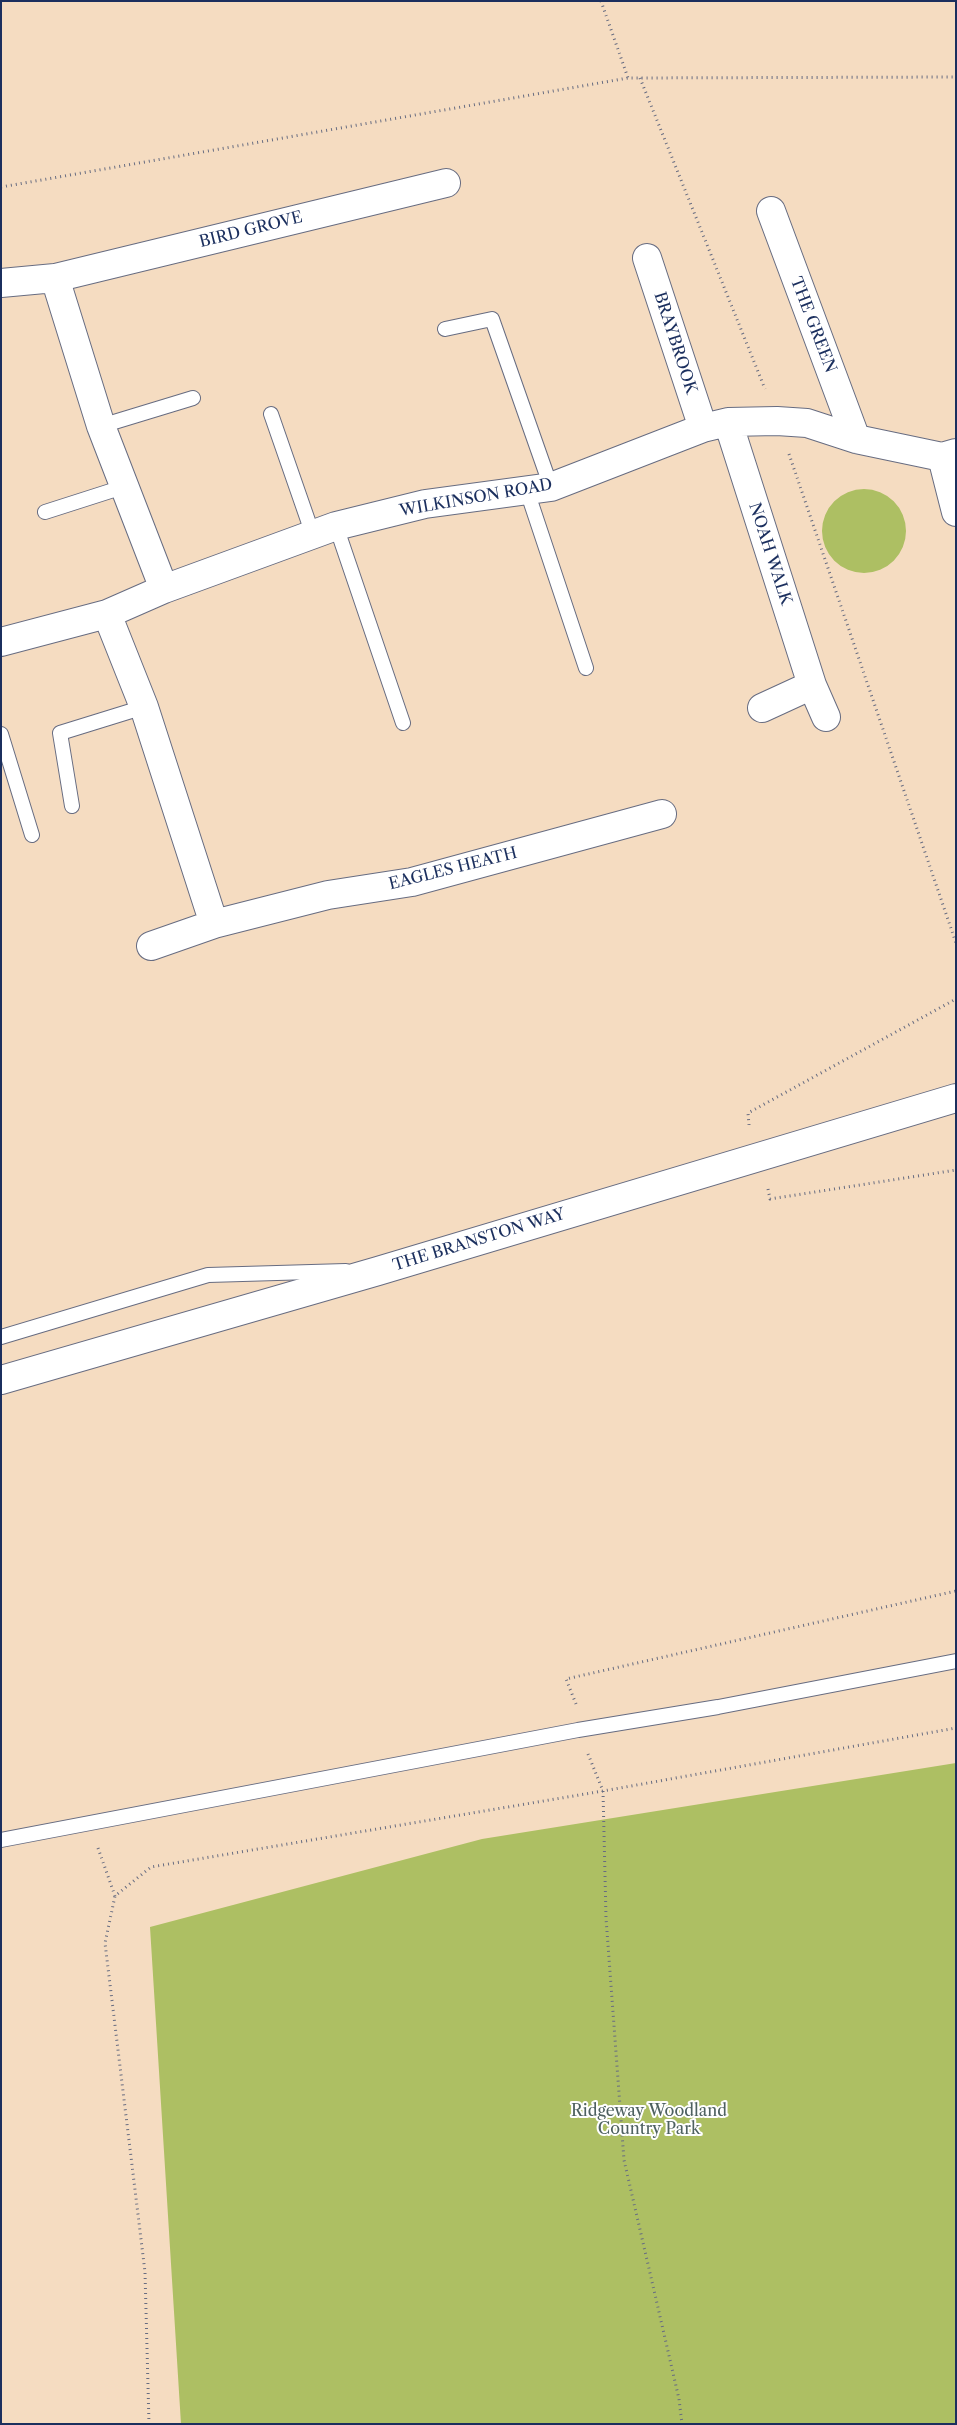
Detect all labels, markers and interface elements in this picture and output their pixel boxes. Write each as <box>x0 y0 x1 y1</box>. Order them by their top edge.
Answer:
street label: BIRD GROVE <box>197 208 305 252</box>
street label: THE GREEN <box>786 274 840 376</box>
street label: BRAYBROOK <box>649 289 701 397</box>
street label: WILKINSON ROAD <box>398 475 554 521</box>
street label: NOAH WALK <box>744 500 796 608</box>
street label: EAGLES HEATH <box>387 844 519 894</box>
street label: THE BRANSTON WAY <box>390 1205 568 1275</box>
park label: Ridgeway Woodland Country Park <box>571 2101 727 2139</box>

